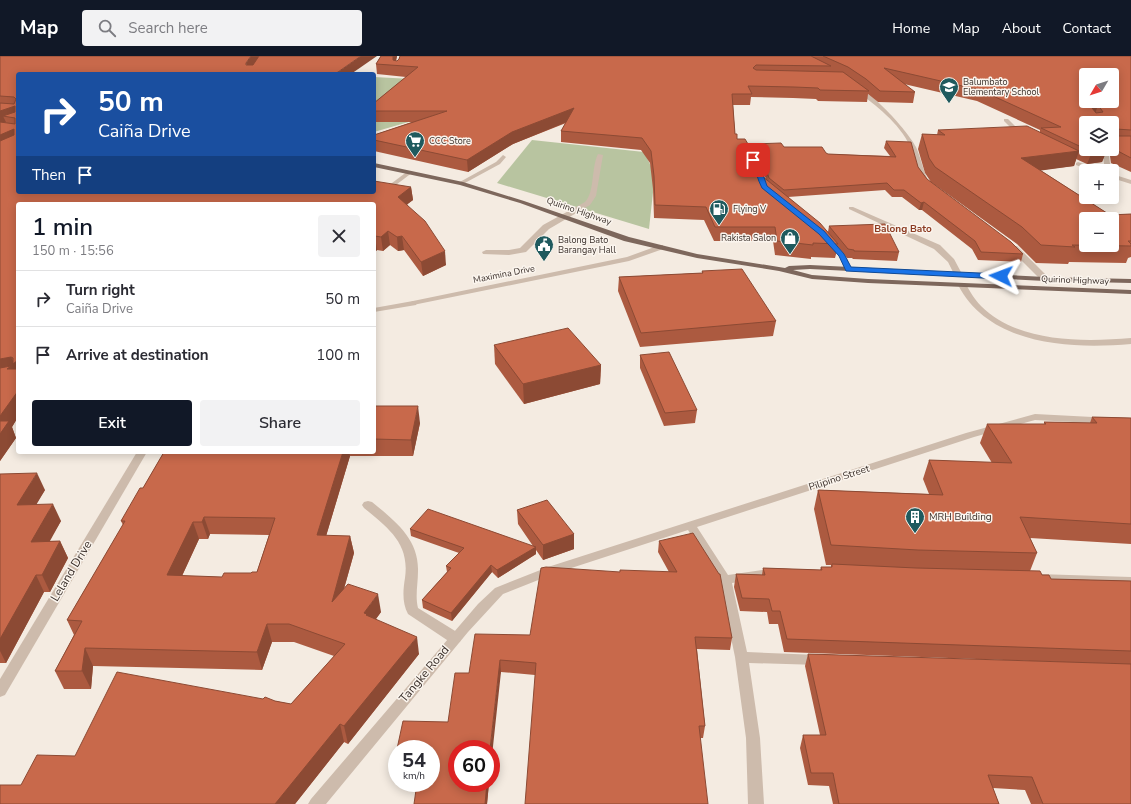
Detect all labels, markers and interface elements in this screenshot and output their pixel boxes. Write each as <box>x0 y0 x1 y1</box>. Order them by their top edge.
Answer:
search box <box>82 10 362 46</box>
text: Map <box>20 15 58 41</box>
icon: search <box>96 17 118 39</box>
text: Search here <box>128 18 208 38</box>
text: Home <box>892 19 930 38</box>
text: Map <box>952 19 980 38</box>
text: About <box>1002 19 1041 38</box>
text: Contact <box>1063 19 1111 38</box>
north arrow <box>1079 68 1119 108</box>
map controls <box>1079 68 1119 252</box>
school or university icon: Balumbato Elementary School <box>938 76 960 104</box>
place label: Balumbato Elementary School <box>963 76 1039 98</box>
text: 50 m <box>98 83 164 121</box>
icon: right <box>32 88 84 140</box>
button: layers <box>1079 116 1119 156</box>
text: Caiña Drive <box>98 119 191 143</box>
supermarket icon: CCC Store <box>404 130 426 158</box>
place label: CCC Store <box>429 135 471 147</box>
pin <box>736 143 770 177</box>
icon: arrive <box>742 149 764 171</box>
icon: arrive <box>74 164 96 186</box>
button: + <box>1079 164 1119 204</box>
text: Then <box>32 165 66 185</box>
street label: Quirino Highway <box>545 194 613 228</box>
fuel station icon: Flying V <box>708 198 730 226</box>
place label: Flying V <box>733 203 767 215</box>
text: 1 min <box>32 211 93 243</box>
button: − <box>1079 212 1119 252</box>
button: close <box>318 215 360 257</box>
district label: Balong Bato <box>874 222 932 236</box>
shop icon: Rakista Salon <box>779 227 801 255</box>
place label: Rakista Salon <box>721 232 776 244</box>
public building icon: Balong Bato Barangay Hall <box>533 234 555 262</box>
place label: Balong Bato Barangay Hall <box>558 234 616 256</box>
text: 150 m · 15:56 <box>32 242 114 260</box>
position arrow <box>980 255 1022 297</box>
street label: Maximina Drive <box>472 262 536 286</box>
street label: Quirino Highway <box>1041 273 1110 287</box>
text: Turn right <box>66 280 135 300</box>
icon: right <box>32 288 54 310</box>
text: 50 m <box>325 289 360 309</box>
text: Caiña Drive <box>66 300 133 318</box>
icon: arrive <box>32 344 54 366</box>
text: Arrive at destination <box>66 345 209 365</box>
text: 100 m <box>316 345 360 365</box>
button: Exit <box>32 400 192 446</box>
button: Share <box>200 400 360 446</box>
street label: Pilipino Street <box>807 461 872 494</box>
building icon: MRH Building <box>904 506 926 534</box>
place label: MRH Building <box>929 510 992 524</box>
street label: Leland Drive <box>47 538 95 604</box>
street label: Tangke Road <box>395 642 453 706</box>
speed limit sign: 60 <box>448 740 500 792</box>
text: 54 <box>402 747 426 774</box>
text: km/h <box>403 769 425 783</box>

